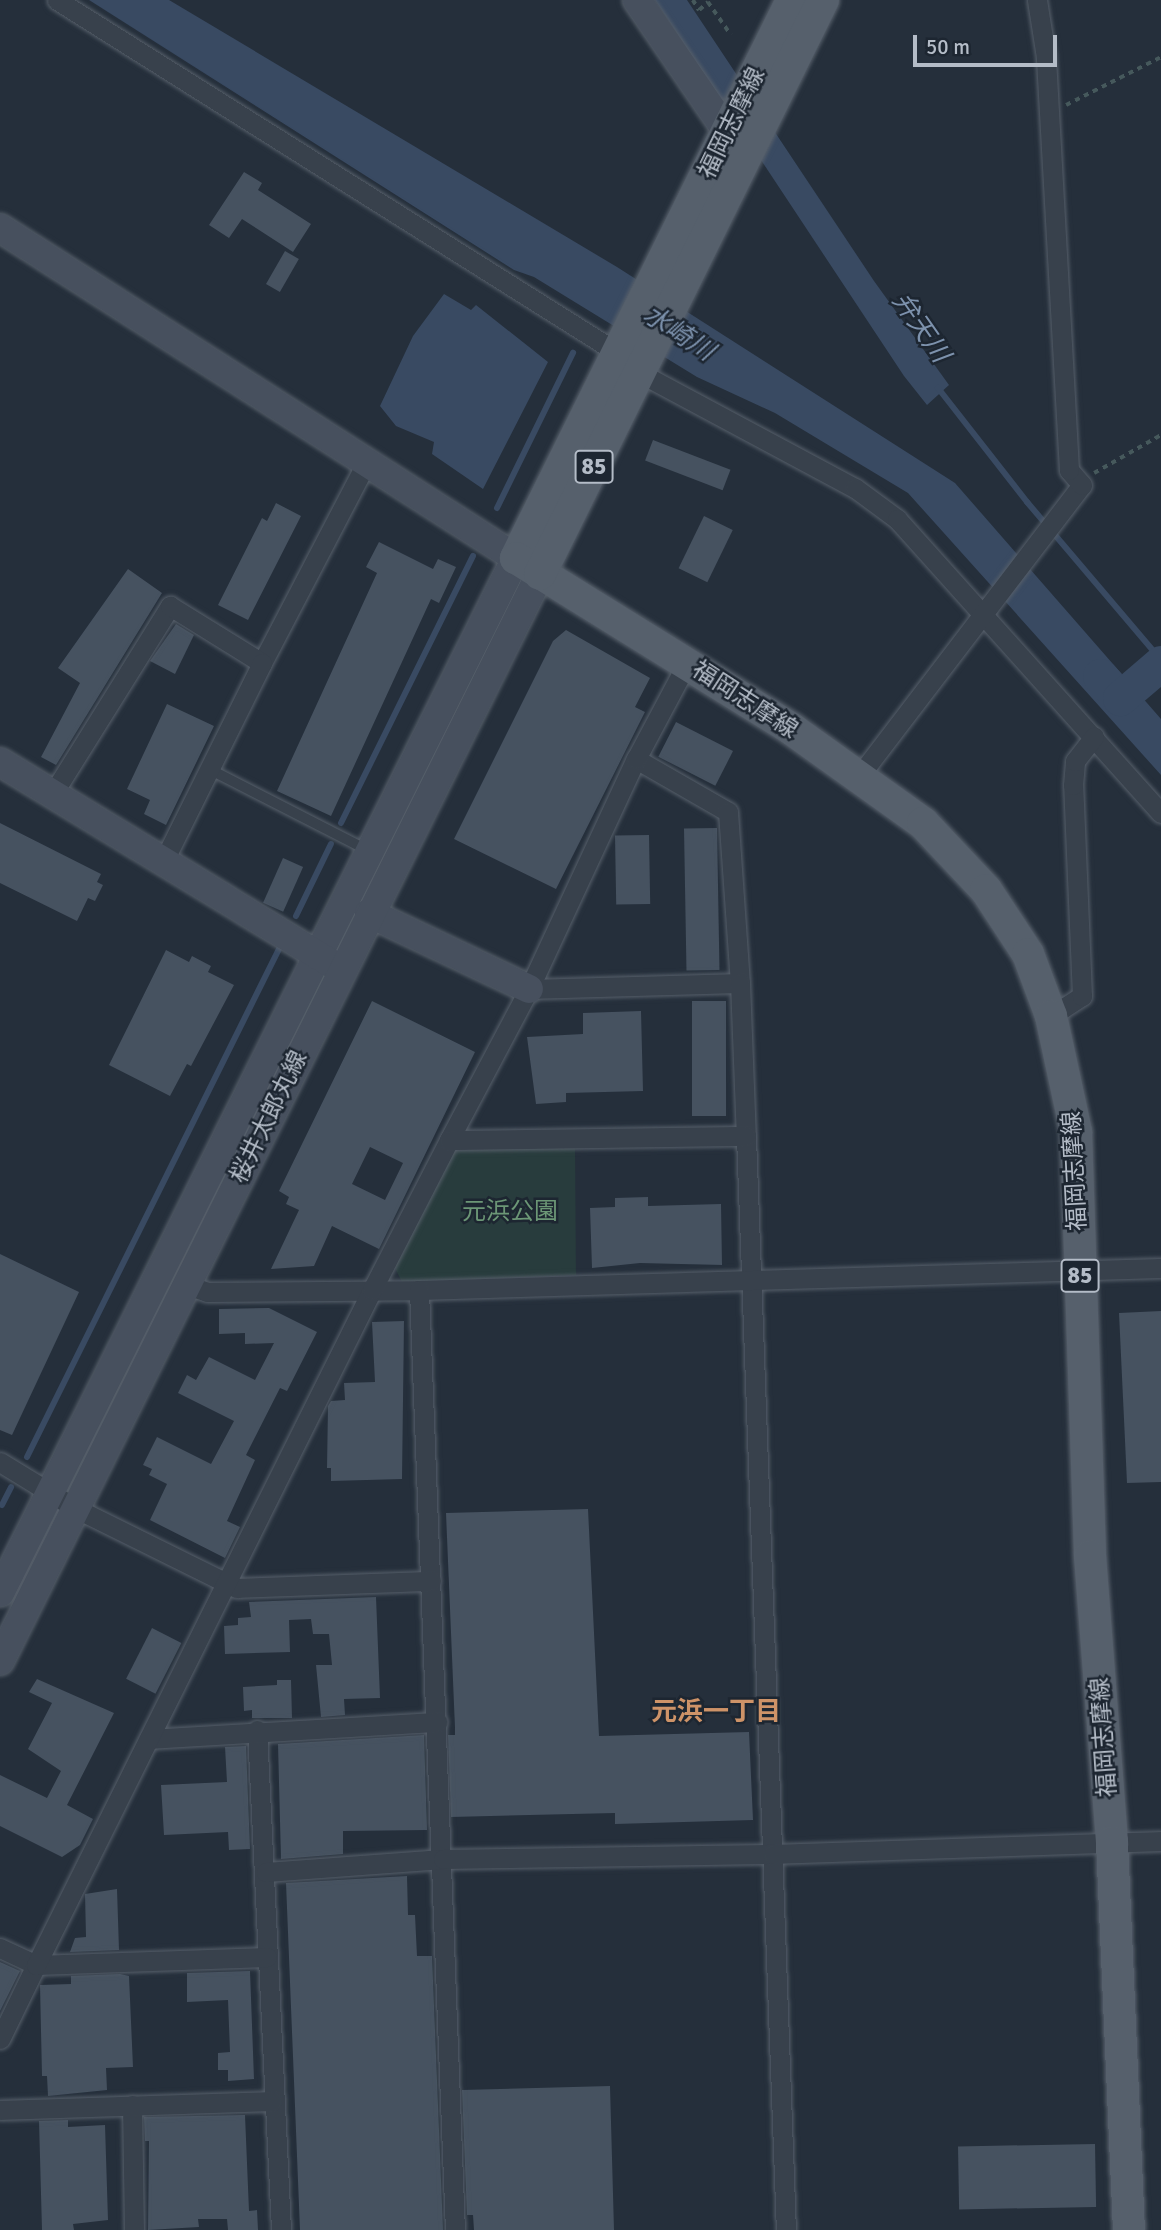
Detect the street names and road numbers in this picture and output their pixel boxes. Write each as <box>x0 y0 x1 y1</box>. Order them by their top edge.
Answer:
street label: 福岡志摩線 <box>693 63 771 183</box>
road number: 85 <box>573 447 615 486</box>
street label: 福岡志摩線 <box>687 655 803 745</box>
street label: 桜井太郎丸線 <box>224 1046 314 1188</box>
street label: 福岡志摩線 <box>1057 1110 1093 1232</box>
road number: 85 <box>1059 1256 1101 1296</box>
street label: 福岡志摩線 <box>1085 1676 1123 1798</box>

